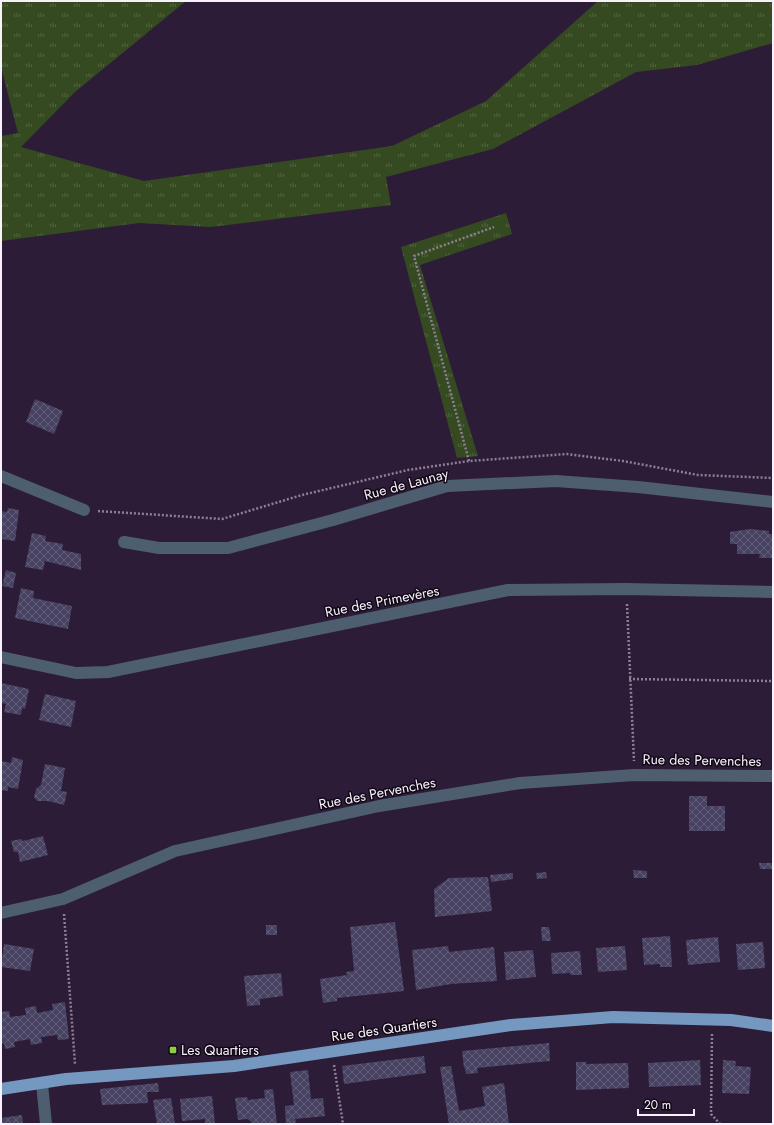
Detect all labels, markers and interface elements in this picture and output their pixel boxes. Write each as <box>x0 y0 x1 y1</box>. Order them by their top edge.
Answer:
street label: Rue de Launay <box>362 463 451 505</box>
street label: Rue des Primevères <box>323 580 441 622</box>
street label: Rue des Pervenches <box>642 749 762 771</box>
street label: Rue des Pervenches <box>317 772 438 814</box>
street label: Rue des Quartiers <box>330 1012 438 1046</box>
place label: Les Quartiers <box>181 1040 259 1060</box>
marker: Les Quartiers <box>168 1045 178 1055</box>
scale bar <box>638 1091 694 1117</box>
text: 20 m <box>644 1096 671 1114</box>

